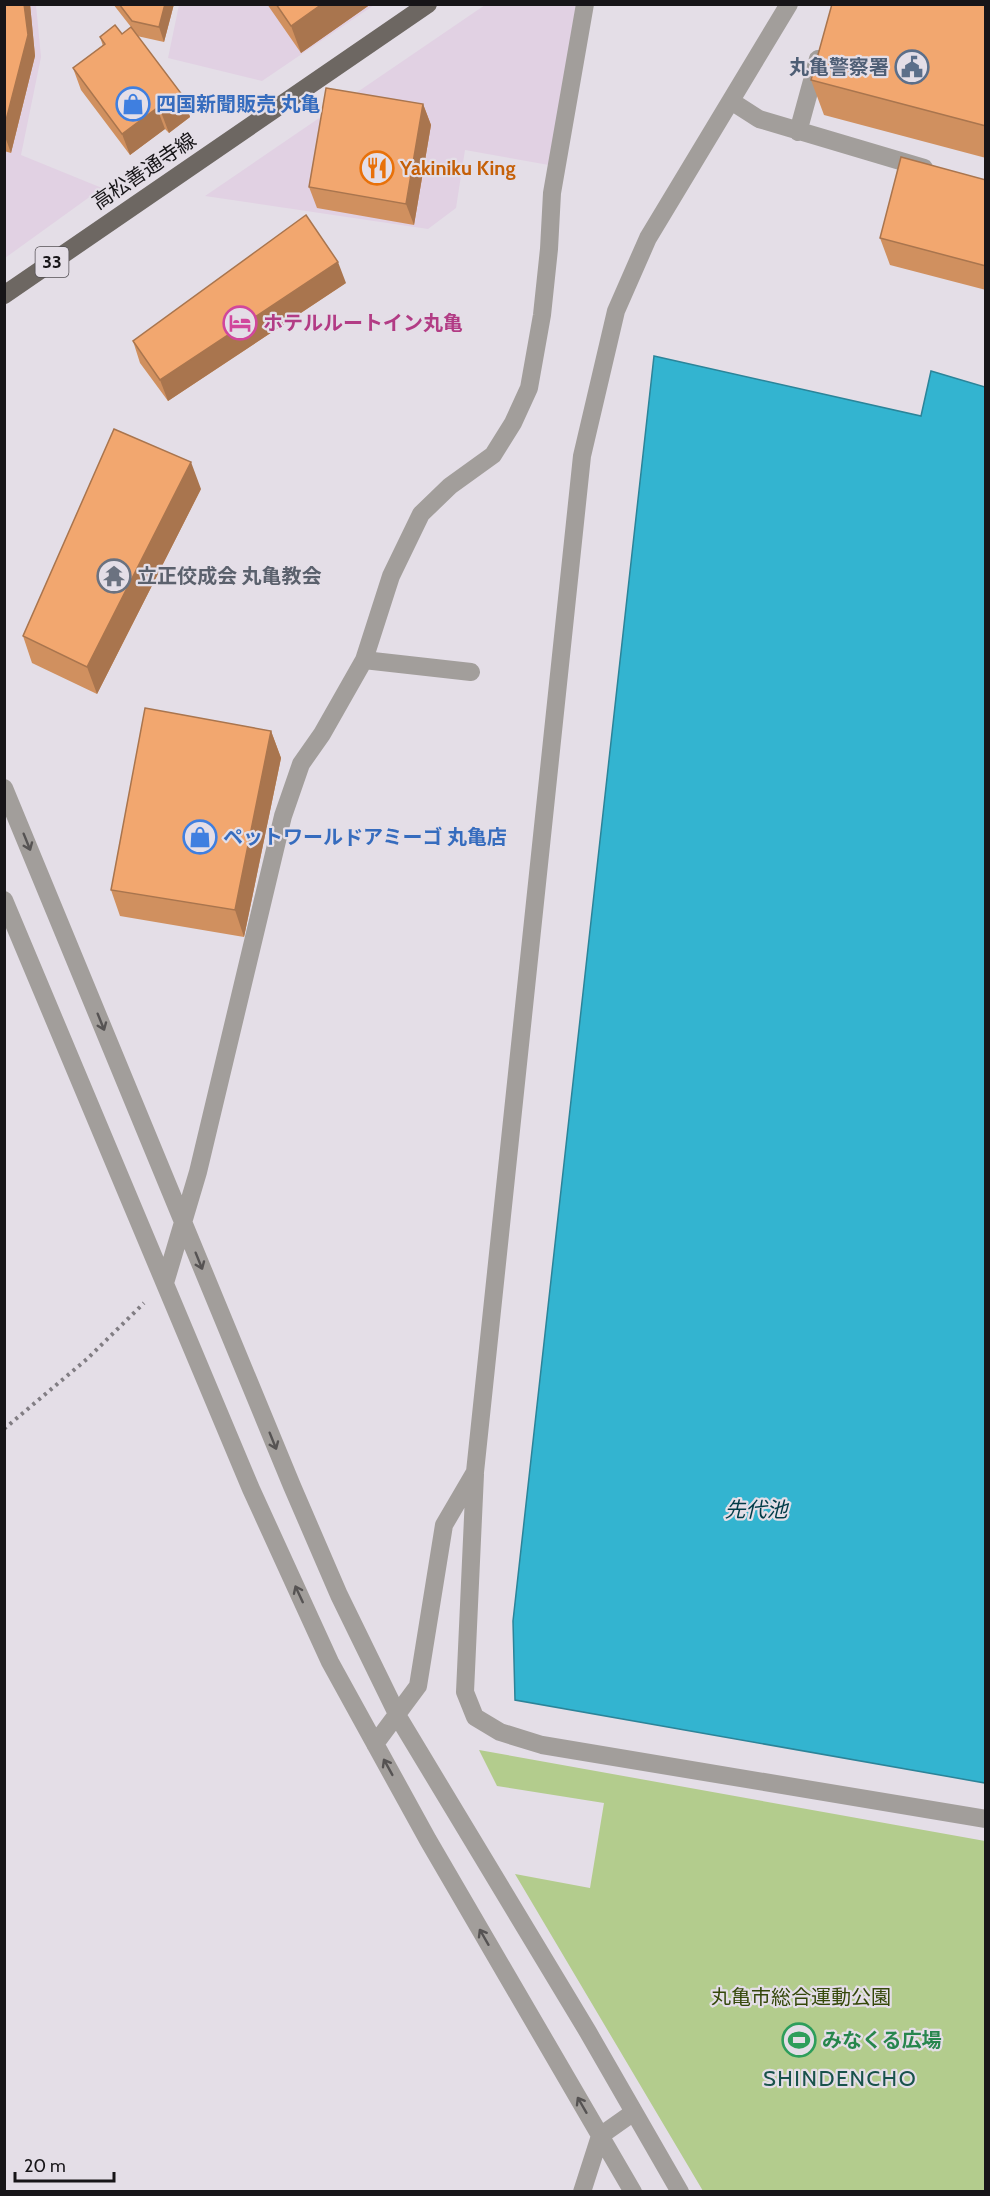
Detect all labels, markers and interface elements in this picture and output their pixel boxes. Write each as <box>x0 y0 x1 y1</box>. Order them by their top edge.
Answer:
public building icon: 丸亀警察署 <box>894 49 930 85</box>
place label: 丸亀警察署 <box>789 55 889 79</box>
shop icon: 四国新聞販売 丸亀 <box>115 86 151 122</box>
place label: 四国新聞販売 丸亀 <box>156 92 321 116</box>
street label: 高松善通寺線 <box>88 127 200 215</box>
restaurant icon: Yakiniku King <box>359 150 395 186</box>
place label: Yakiniku King <box>399 156 515 180</box>
road number: 33 <box>36 247 68 277</box>
hotel icon: ホテルルートイン丸亀 <box>222 305 258 341</box>
place label: ホテルルートイン丸亀 <box>263 311 463 335</box>
temple icon: 立正佼成会 丸亀教会 <box>96 558 132 594</box>
place label: 立正佼成会 丸亀教会 <box>137 564 322 588</box>
shop icon: ペットワールドアミーゴ 丸亀店 <box>182 819 218 855</box>
place label: ペットワールドアミーゴ 丸亀店 <box>223 825 507 849</box>
one-way arrow <box>22 832 33 850</box>
one-way arrow <box>96 1012 107 1031</box>
one-way arrow <box>194 1251 205 1269</box>
one-way arrow <box>268 1431 279 1450</box>
water label: 先代池 <box>725 1497 789 1522</box>
one-way arrow <box>292 1585 304 1603</box>
one-way arrow <box>382 1759 394 1776</box>
one-way arrow <box>478 1929 490 1946</box>
park label: 丸亀市総合運動公園 <box>711 1985 891 2009</box>
sports icon: みなくる広場 <box>781 2022 817 2058</box>
place label: みなくる広場 <box>822 2028 942 2052</box>
district label: SHINDENCHO <box>763 2065 917 2092</box>
one-way arrow <box>576 2097 588 2114</box>
scale bar <box>15 2145 114 2183</box>
text: 20 m <box>24 2155 66 2177</box>

